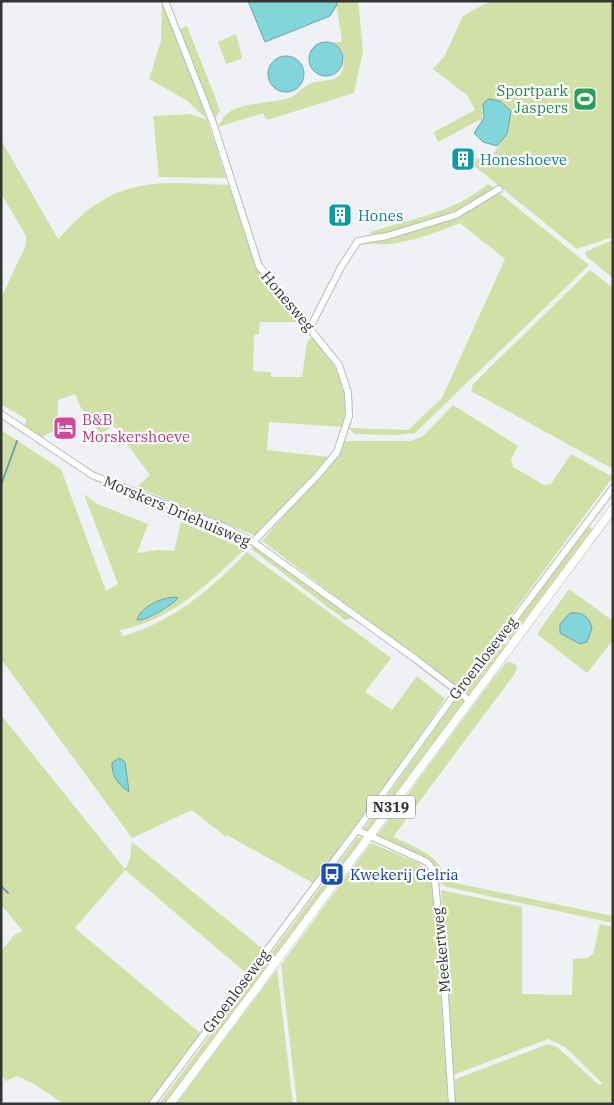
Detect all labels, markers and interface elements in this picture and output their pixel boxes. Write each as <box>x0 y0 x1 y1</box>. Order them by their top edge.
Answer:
place label: Sportpark Jaspers <box>496 81 568 117</box>
sports icon: Sportpark Jaspers <box>572 86 598 112</box>
building icon: Honeshoeve <box>450 146 476 172</box>
place label: Honeshoeve <box>480 150 567 169</box>
building icon: Hones <box>327 202 353 228</box>
place label: Hones <box>358 206 403 225</box>
street label: Honesweg <box>257 267 319 335</box>
place label: B&B Morskershoeve <box>82 410 190 446</box>
hotel icon: B&B Morskershoeve <box>52 415 78 441</box>
street label: Morskers Driehuisweg <box>101 471 253 551</box>
street label: Groenloseweg <box>445 613 521 703</box>
road number: N319 <box>367 796 415 819</box>
bus stop icon: Kwekerij Gelria <box>319 861 345 887</box>
place label: Kwekerij Gelria <box>350 865 459 884</box>
street label: Meekertweg <box>428 907 454 993</box>
street label: Groenloseweg <box>198 945 274 1037</box>

